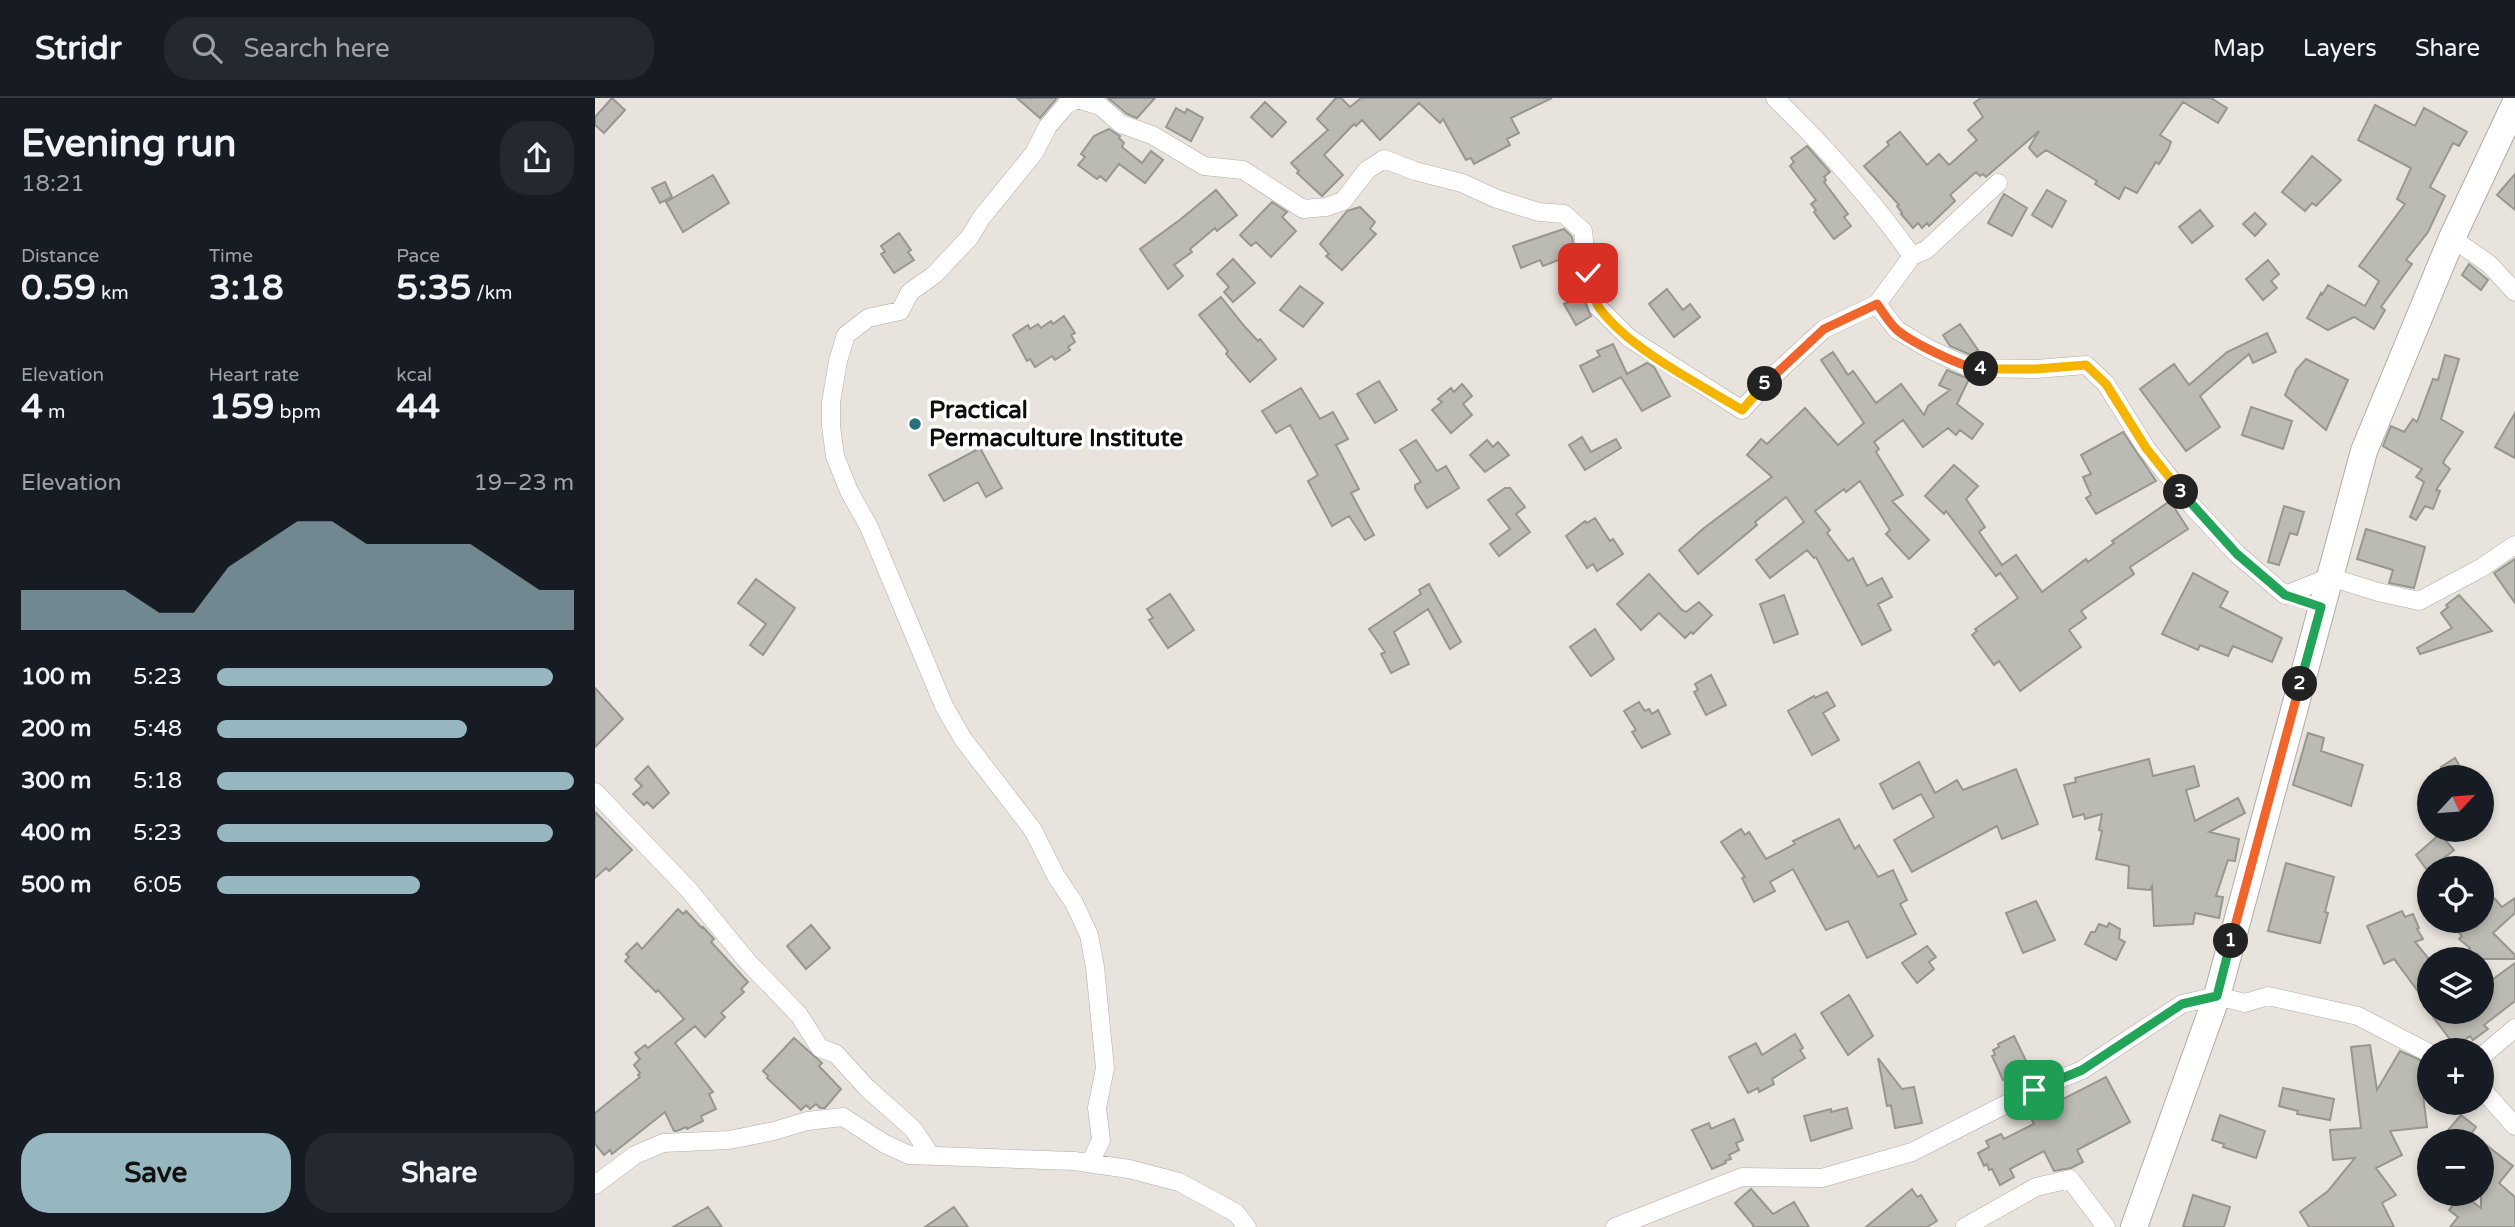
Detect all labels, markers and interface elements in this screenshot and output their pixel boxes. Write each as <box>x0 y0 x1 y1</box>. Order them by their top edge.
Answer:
search box <box>164 17 654 80</box>
text: Stridr <box>35 29 122 68</box>
icon: search <box>188 29 226 67</box>
text: Search here <box>244 33 390 64</box>
text: Map <box>2213 34 2265 63</box>
text: Layers <box>2303 34 2377 63</box>
text: Share <box>2415 34 2480 63</box>
text: Evening run <box>21 121 236 167</box>
button: share <box>500 121 574 195</box>
text: 18:21 <box>21 170 85 198</box>
pin <box>1558 243 1618 303</box>
text: Distance <box>21 245 99 267</box>
text: Time <box>209 245 253 267</box>
text: Pace <box>396 245 440 267</box>
icon: check <box>1569 254 1607 292</box>
text: 0.59 <box>21 267 96 309</box>
text: 3:18 <box>209 267 284 309</box>
text: 5:35 <box>396 267 471 309</box>
text: km <box>96 282 129 304</box>
text: /km <box>471 282 513 304</box>
pin: 4 <box>1963 352 1999 386</box>
text: 4 <box>1975 357 1986 379</box>
text: Elevation <box>21 364 104 386</box>
text: Heart rate <box>209 364 299 386</box>
text: kcal <box>396 364 432 386</box>
pin: 5 <box>1747 366 1783 402</box>
text: 5 <box>1759 372 1770 394</box>
text: 4 <box>21 386 43 428</box>
text: 159 <box>209 386 275 428</box>
text: 44 <box>396 386 440 428</box>
place label: Practical Permaculture Institute <box>929 396 1183 453</box>
text: m <box>43 401 65 423</box>
text: bpm <box>275 401 321 423</box>
marker: Practical Permaculture Institute <box>907 416 923 432</box>
text: Elevation <box>21 469 122 497</box>
text: 19–23 m <box>473 469 574 497</box>
pin: 3 <box>2163 474 2199 510</box>
text: 3 <box>2175 480 2186 502</box>
text: 100 m <box>21 663 91 691</box>
text: 5:23 <box>133 663 182 691</box>
pin: 2 <box>2283 666 2317 702</box>
text: 2 <box>2294 672 2305 694</box>
text: 200 m <box>21 715 91 743</box>
text: 5:48 <box>133 715 182 743</box>
north arrow <box>2417 765 2494 842</box>
map controls <box>2417 765 2494 1206</box>
text: 300 m <box>21 767 91 795</box>
text: 5:18 <box>133 767 182 795</box>
text: 400 m <box>21 819 91 847</box>
text: 5:23 <box>133 819 182 847</box>
button: locate <box>2417 856 2494 933</box>
text: 500 m <box>21 871 91 899</box>
text: 6:05 <box>133 871 182 899</box>
pin: 1 <box>2213 924 2249 958</box>
text: 1 <box>2225 929 2236 951</box>
button: layers <box>2417 947 2494 1024</box>
button: + <box>2417 1038 2494 1115</box>
pin <box>2004 1060 2064 1120</box>
icon: arrive <box>2015 1071 2053 1109</box>
button: − <box>2417 1129 2494 1206</box>
button: Save <box>21 1133 291 1213</box>
button: Share <box>305 1133 574 1213</box>

